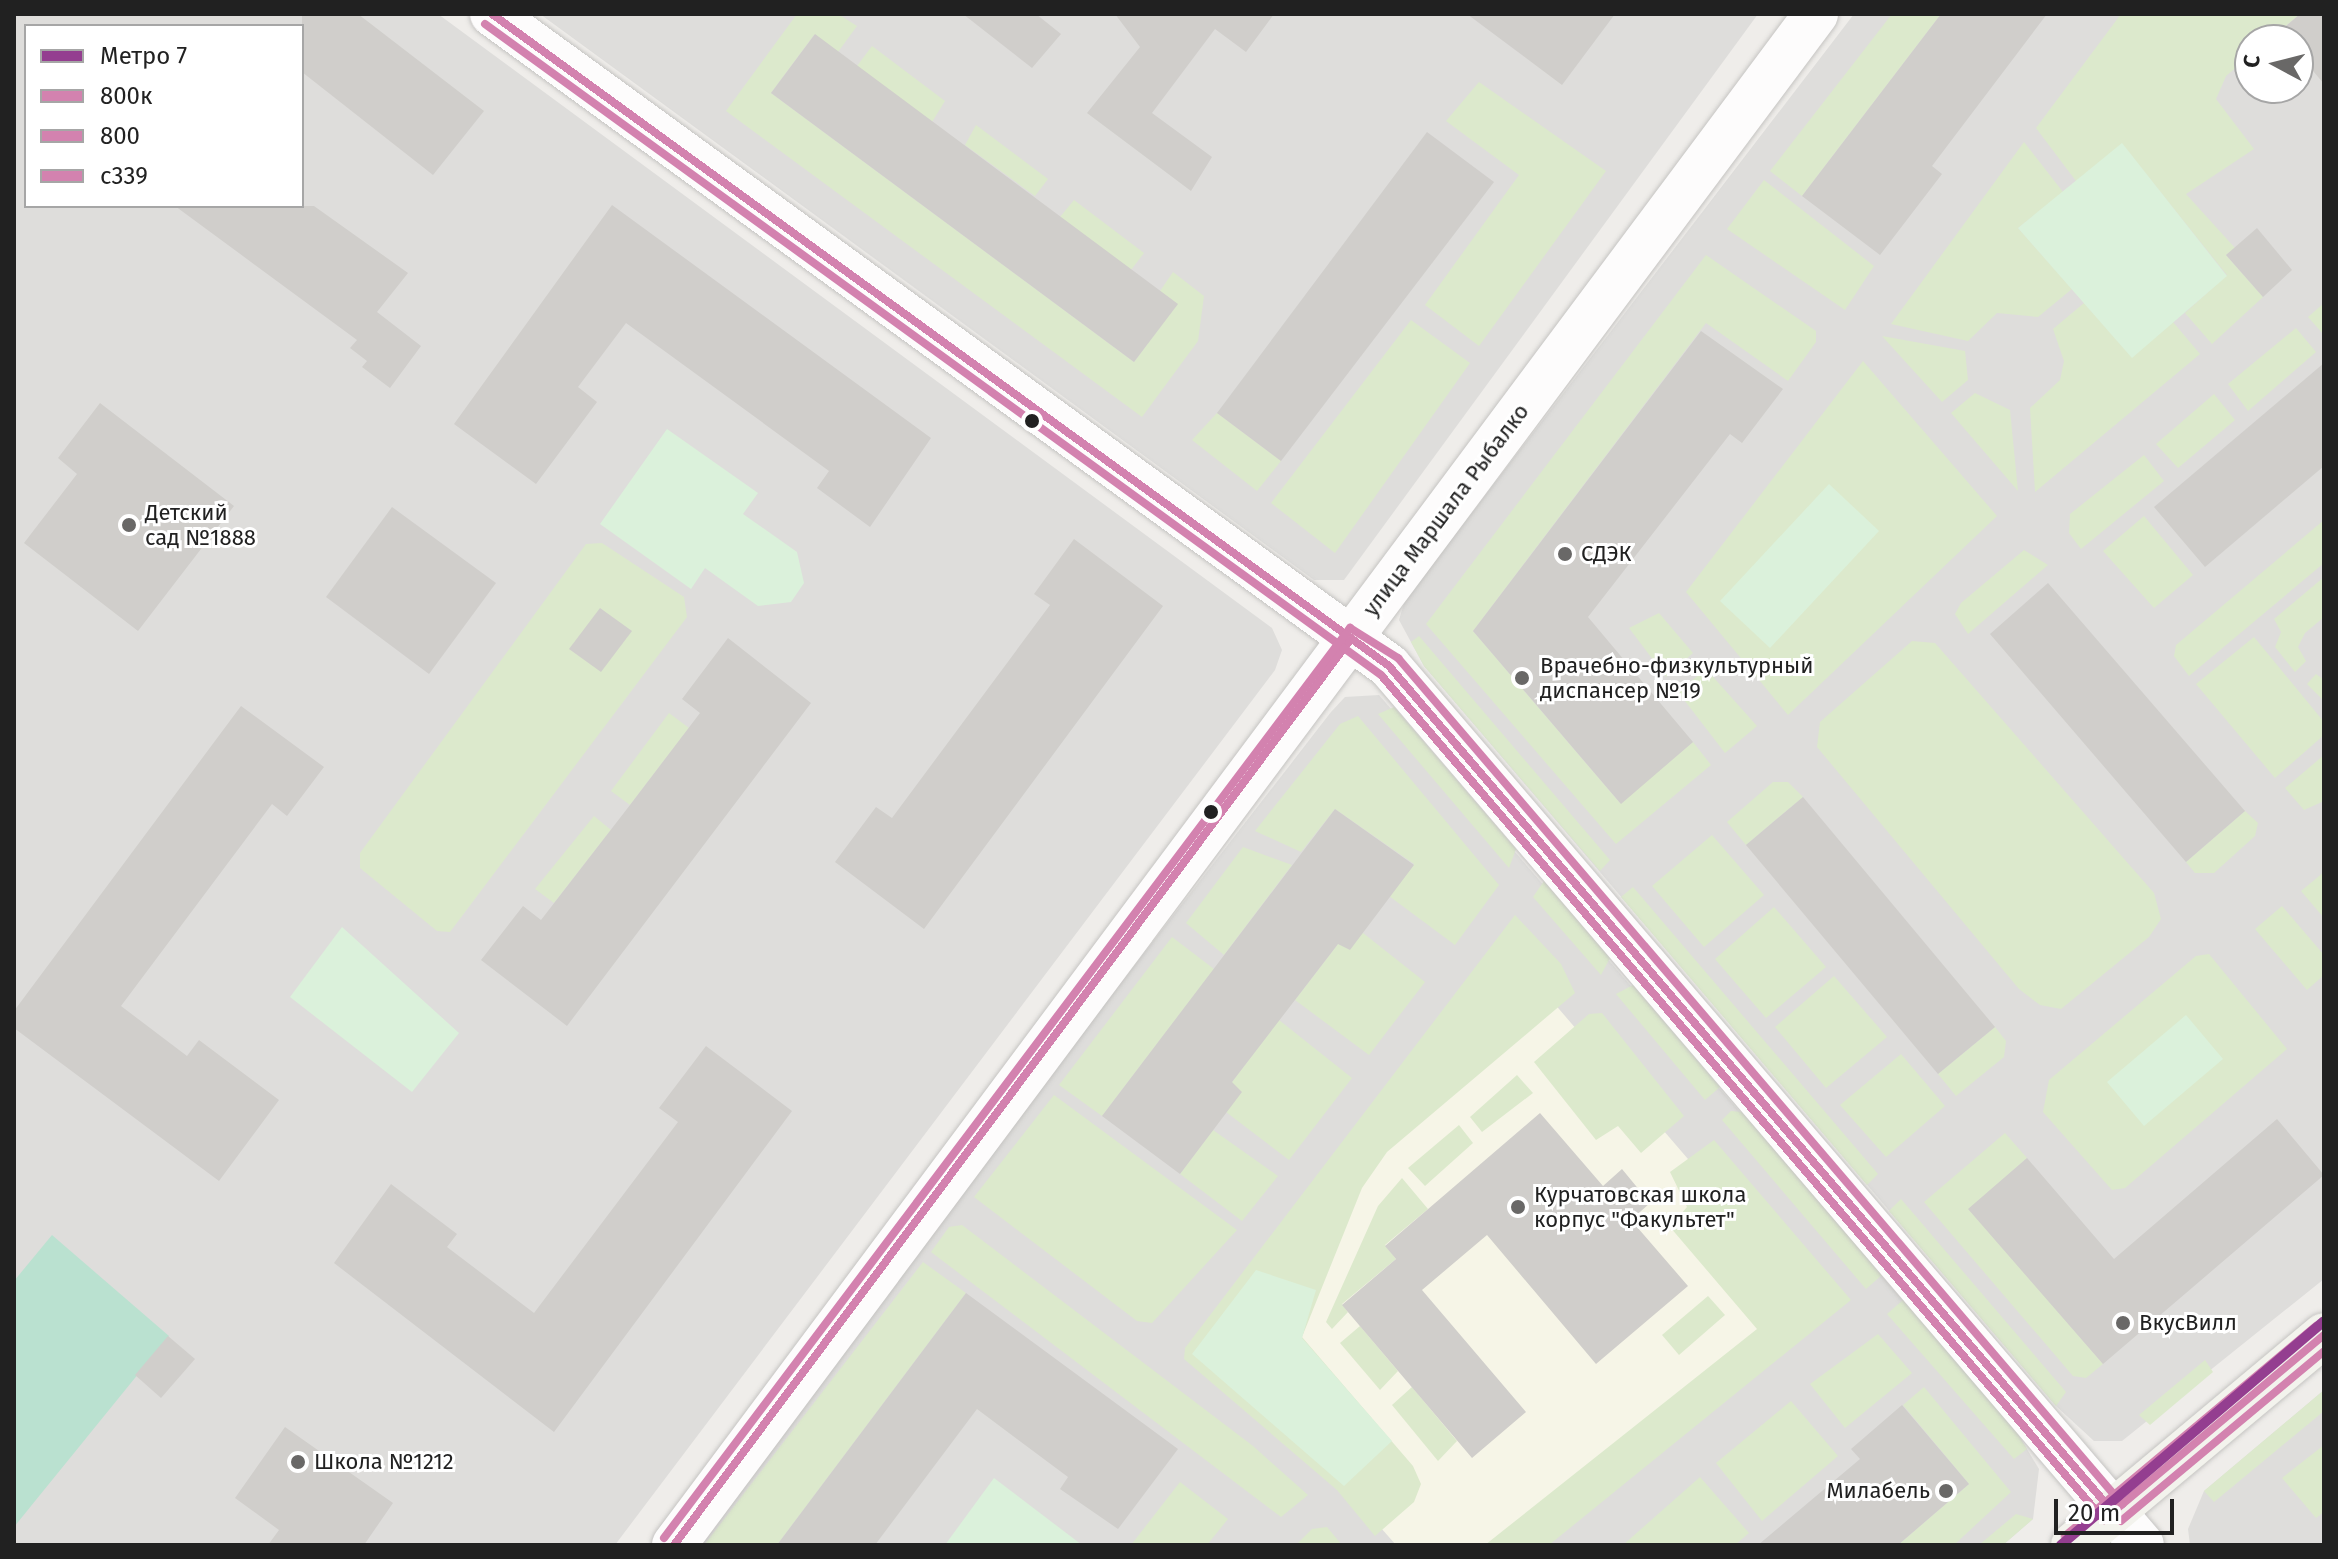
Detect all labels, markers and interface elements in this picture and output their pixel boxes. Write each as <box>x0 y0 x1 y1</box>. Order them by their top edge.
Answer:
legend <box>24 24 304 208</box>
north arrow <box>2234 24 2314 104</box>
text: Метро 7 <box>100 42 187 70</box>
text: С <box>2237 53 2266 69</box>
text: 800к <box>100 82 152 110</box>
text: 800 <box>100 122 140 150</box>
text: с339 <box>100 162 148 190</box>
street label: улица Маршала Рыбалко <box>1358 399 1534 621</box>
unlabelled marker <box>1024 413 1040 429</box>
place label: Детский сад №1888 <box>145 499 256 550</box>
marker: Детский сад №1888 <box>120 516 138 534</box>
place label: СДЭК <box>1581 541 1632 567</box>
marker: СДЭК <box>1556 545 1574 563</box>
place label: Врачебно-физкультурный диспансер №19 <box>1540 652 1813 704</box>
marker: Врачебно-физкультурный диспансер №19 <box>1511 667 1533 689</box>
unlabelled marker <box>1203 804 1219 820</box>
place label: Курчатовская школа корпус "Факультет" <box>1534 1181 1746 1232</box>
marker: Курчатовская школа корпус "Факультет" <box>1509 1198 1527 1216</box>
place label: ВкусВилл <box>2139 1310 2237 1336</box>
marker: ВкусВилл <box>2114 1314 2132 1332</box>
place label: Школа №1212 <box>314 1449 454 1475</box>
marker: Школа №1212 <box>289 1453 307 1471</box>
place label: Милабель <box>1827 1478 1930 1504</box>
marker: Милабель <box>1937 1482 1955 1500</box>
scale bar <box>2058 1483 2178 1533</box>
text: 20 m <box>2068 1499 2120 1527</box>

